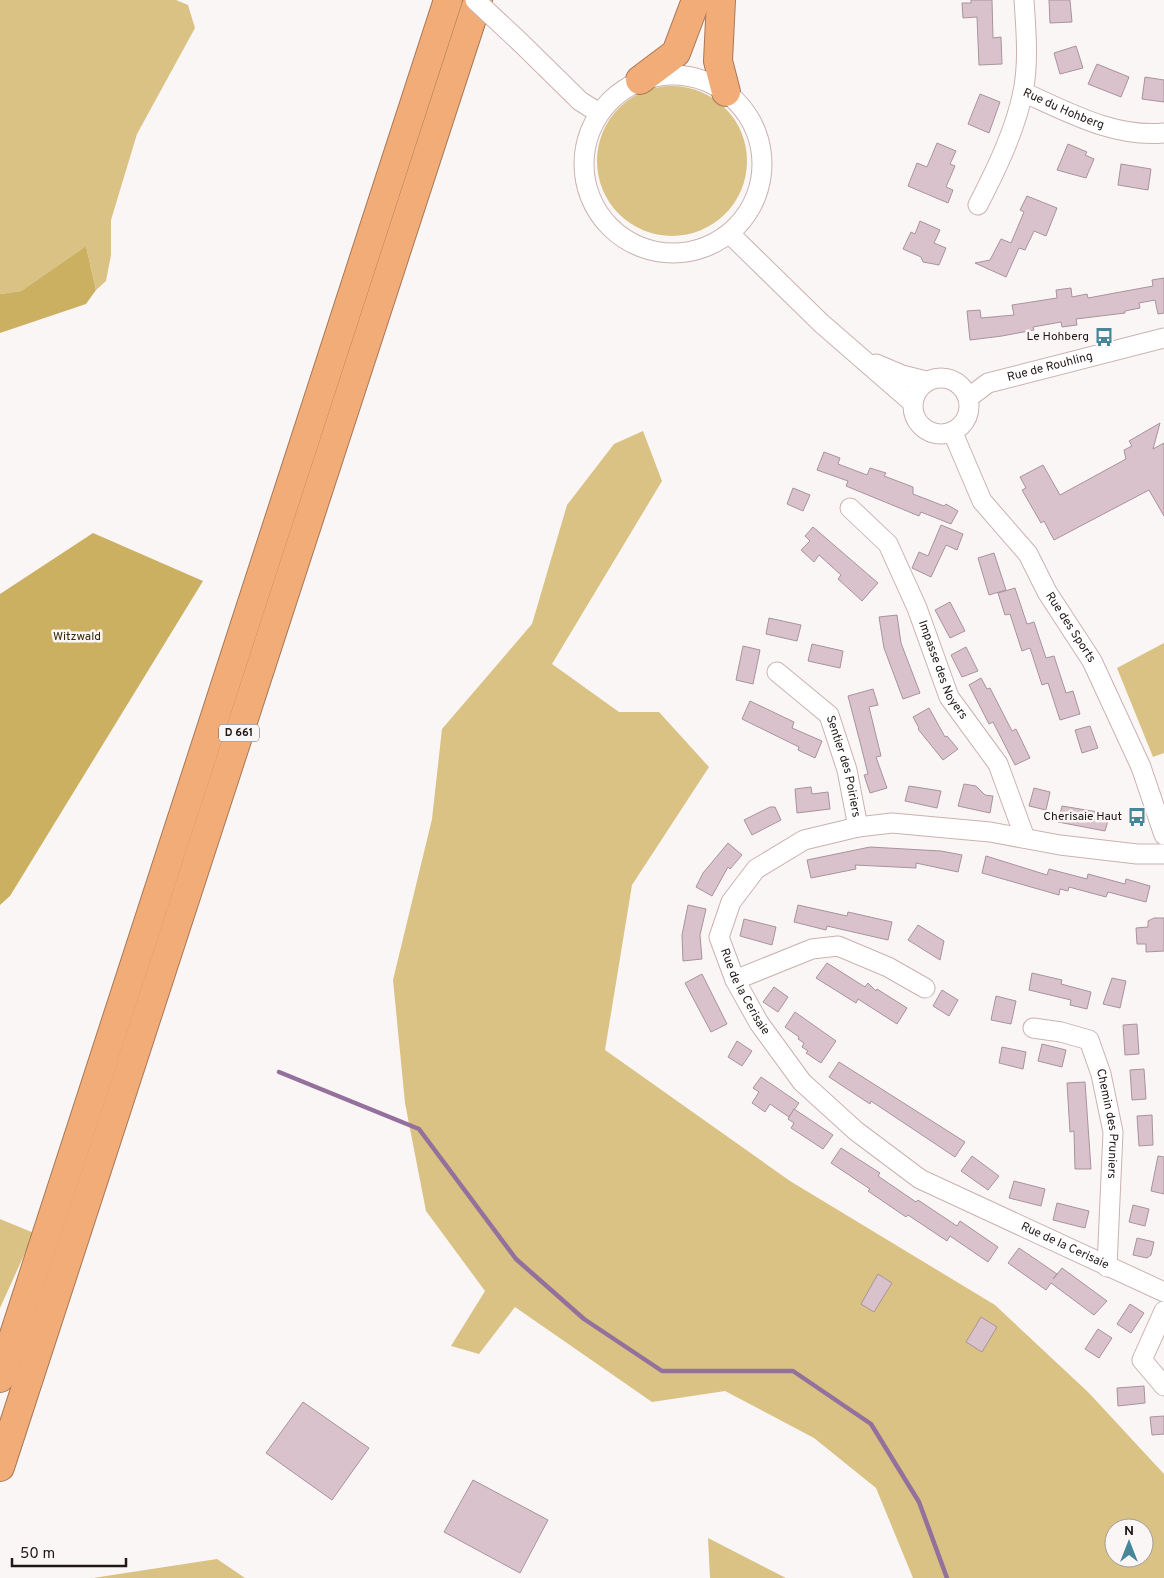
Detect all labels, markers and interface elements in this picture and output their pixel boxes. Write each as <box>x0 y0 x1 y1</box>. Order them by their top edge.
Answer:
street label: Rue du Hohberg <box>1020 85 1106 133</box>
bus stop icon: Le Hohberg <box>1093 326 1115 348</box>
place label: Le Hohberg <box>1027 329 1089 345</box>
street label: Rue de Rouhling <box>1006 349 1094 386</box>
street label: Rue des Sports <box>1041 589 1099 666</box>
street label: Impasse des Noyers <box>914 618 971 723</box>
park label: Witzwald <box>53 629 101 645</box>
street label: Sentier des Poiriers <box>822 713 864 819</box>
road number: D 661 <box>219 724 259 741</box>
bus stop icon: Cherisaie Haut <box>1126 806 1148 828</box>
place label: Cherisaie Haut <box>1043 809 1122 825</box>
street label: Rue de la Cerisaie <box>716 946 773 1038</box>
street label: Chemin des Pruniers <box>1092 1067 1121 1179</box>
street label: Rue de la Cerisaie <box>1018 1219 1112 1273</box>
north arrow <box>1104 1518 1154 1568</box>
text: N <box>1124 1523 1134 1540</box>
scale bar <box>12 1536 126 1568</box>
text: 50 m <box>20 1545 55 1564</box>

